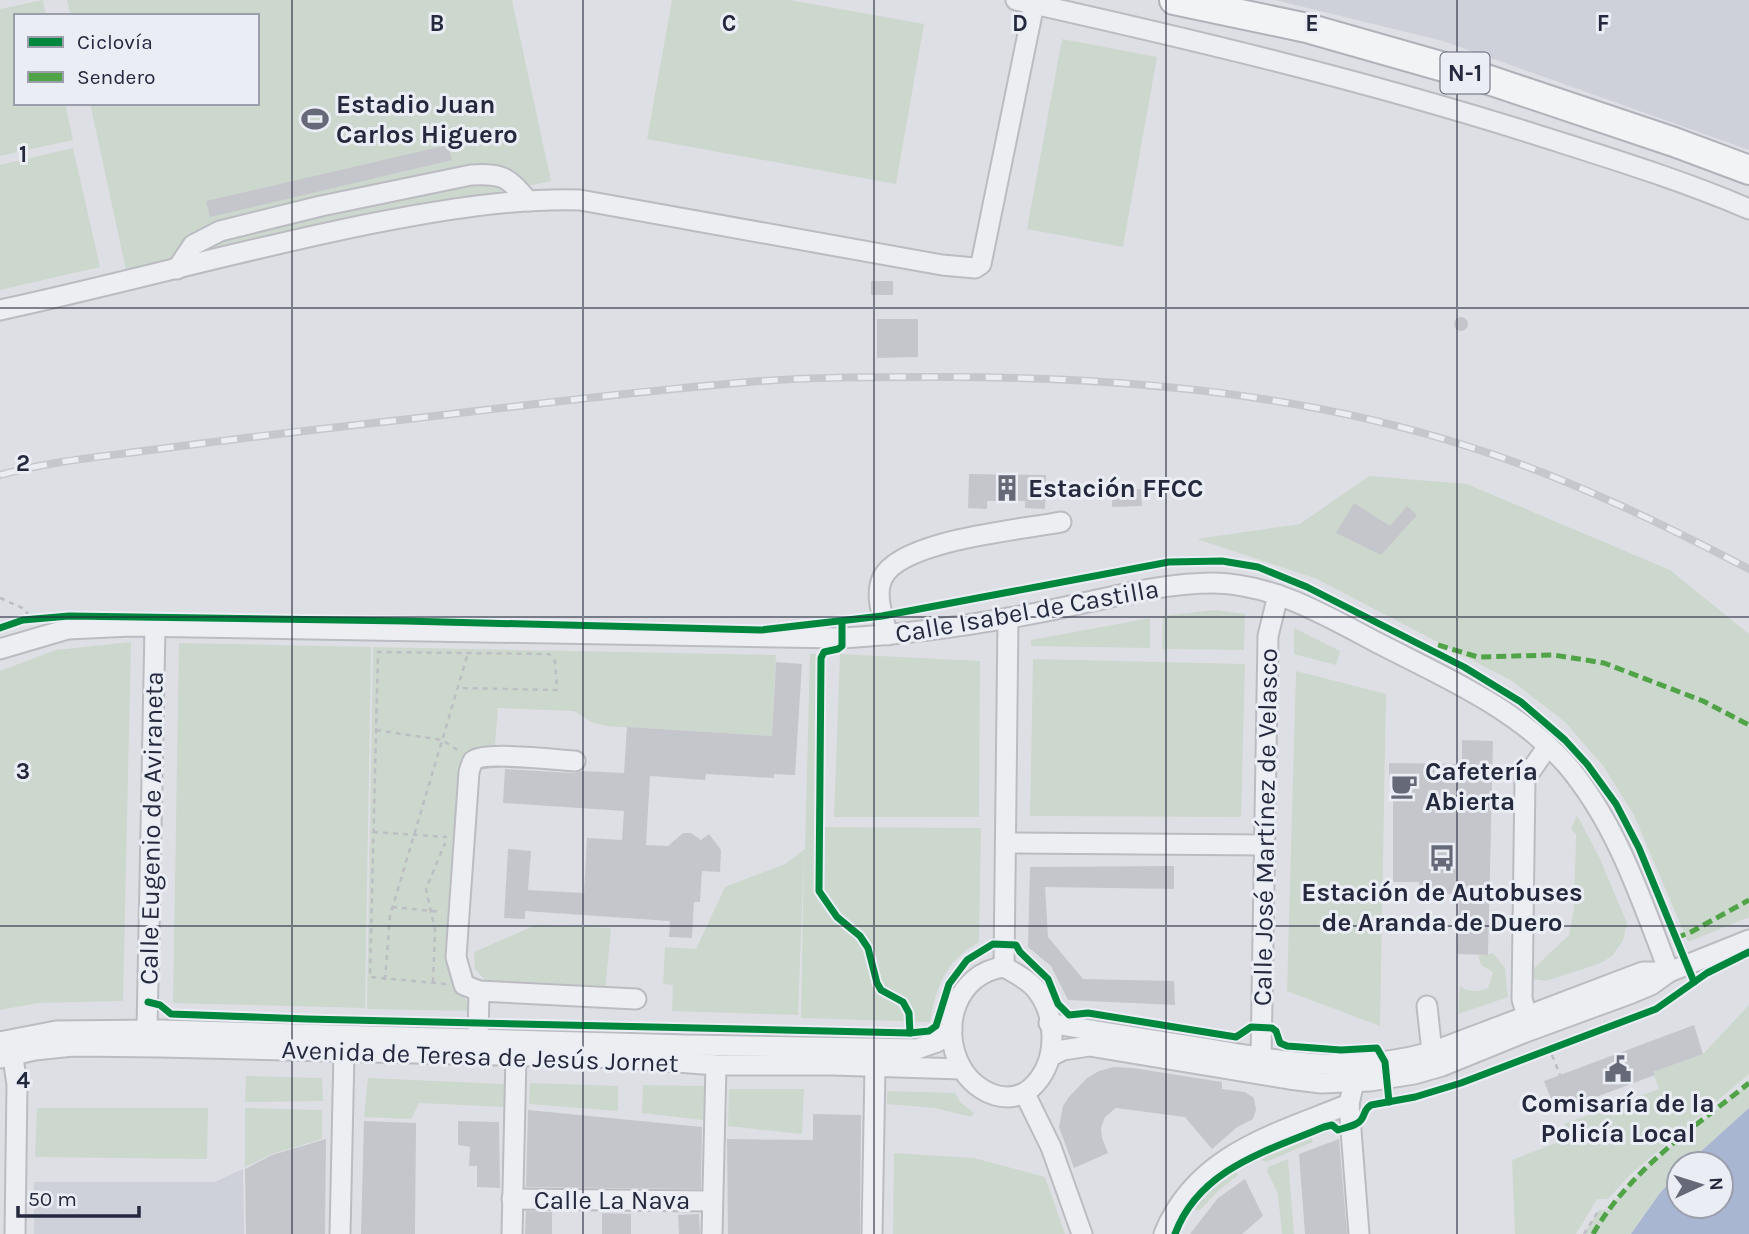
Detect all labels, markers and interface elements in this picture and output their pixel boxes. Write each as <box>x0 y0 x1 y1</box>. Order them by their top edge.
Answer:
text: B <box>430 10 444 37</box>
text: C <box>722 10 736 37</box>
text: D <box>1012 10 1028 37</box>
text: E <box>1305 10 1319 37</box>
text: F <box>1597 10 1609 37</box>
legend <box>14 14 259 105</box>
text: Ciclovía <box>77 30 153 54</box>
road number: N-1 <box>1440 52 1490 94</box>
text: Sendero <box>77 65 155 89</box>
place label: Estadio Juan Carlos Higuero <box>336 89 518 150</box>
sports icon: Estadio Juan Carlos Higuero <box>300 104 330 134</box>
text: 1 <box>19 141 27 168</box>
text: 2 <box>16 450 30 477</box>
building icon: Estación FFCC <box>992 473 1022 503</box>
place label: Estación FFCC <box>1028 473 1204 504</box>
street label: Calle Isabel de Castilla <box>893 573 1161 650</box>
street label: Calle José Martínez de Velasco <box>1247 648 1284 1006</box>
street label: Calle Eugenio de Aviraneta <box>133 671 170 985</box>
place label: Cafetería Abierta <box>1425 756 1538 817</box>
text: 3 <box>16 758 30 785</box>
cafe icon: Cafetería Abierta <box>1389 771 1419 801</box>
bus stop icon: Estación de Autobuses de Aranda de Duero <box>1427 843 1457 873</box>
place label: Estación de Autobuses de Aranda de Duero <box>1301 877 1583 938</box>
street label: Avenida de Teresa de Jesús Jornet <box>281 1034 679 1079</box>
public building icon: Comisaría de la Policía Local <box>1603 1054 1633 1084</box>
text: 4 <box>16 1067 30 1094</box>
place label: Comisaría de la Policía Local <box>1521 1088 1715 1149</box>
north arrow <box>1665 1150 1735 1220</box>
scale bar <box>18 1174 138 1218</box>
text: N <box>1705 1176 1727 1191</box>
street label: Calle La Nava <box>534 1185 690 1216</box>
text: 50 m <box>28 1187 77 1211</box>

